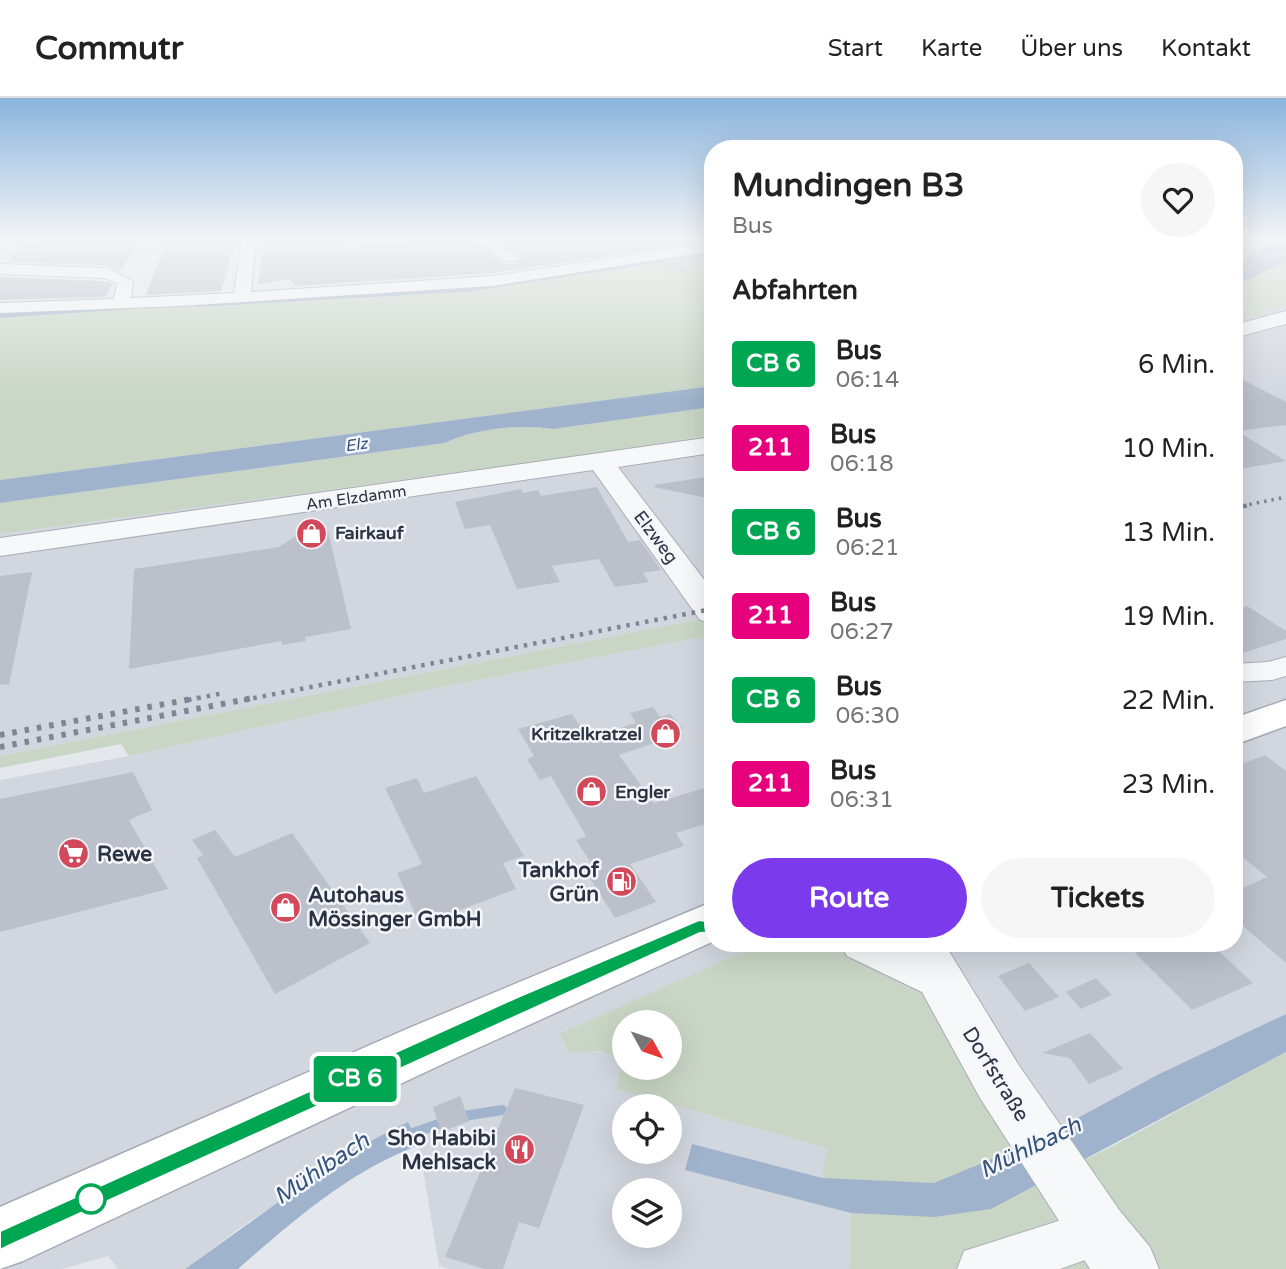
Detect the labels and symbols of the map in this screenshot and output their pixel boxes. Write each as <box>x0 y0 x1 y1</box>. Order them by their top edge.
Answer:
water label: Elz <box>344 433 371 456</box>
street label: Am Elzdamm <box>305 481 408 515</box>
street label: Elzweg <box>629 506 683 568</box>
shop icon: Fairkauf <box>295 516 329 550</box>
place label: Fairkauf <box>335 522 405 544</box>
shop icon: Kritzelkratzel <box>648 717 682 751</box>
place label: Kritzelkratzel <box>531 723 642 745</box>
shop icon: Engler <box>575 775 609 809</box>
place label: Engler <box>615 781 671 803</box>
supermarket icon: Rewe <box>57 837 91 871</box>
place label: Rewe <box>97 842 152 867</box>
place label: Tankhof Grün <box>517 858 600 907</box>
fuel station icon: Tankhof Grün <box>605 865 639 899</box>
place label: Autohaus Mössinger GmbH <box>308 883 482 932</box>
shop icon: Autohaus Mössinger GmbH <box>268 890 302 924</box>
north arrow <box>612 1010 682 1080</box>
street label: Dorfstraße <box>957 1022 1035 1126</box>
line badge: CB 6 <box>306 1056 404 1102</box>
water label: Mühlbach <box>975 1111 1087 1184</box>
water label: Mühlbach <box>268 1126 376 1211</box>
place label: Sho Habibi Mehlsack <box>388 1126 497 1175</box>
restaurant icon: Sho Habibi Mehlsack <box>502 1133 536 1167</box>
unlabelled marker <box>76 1184 106 1214</box>

